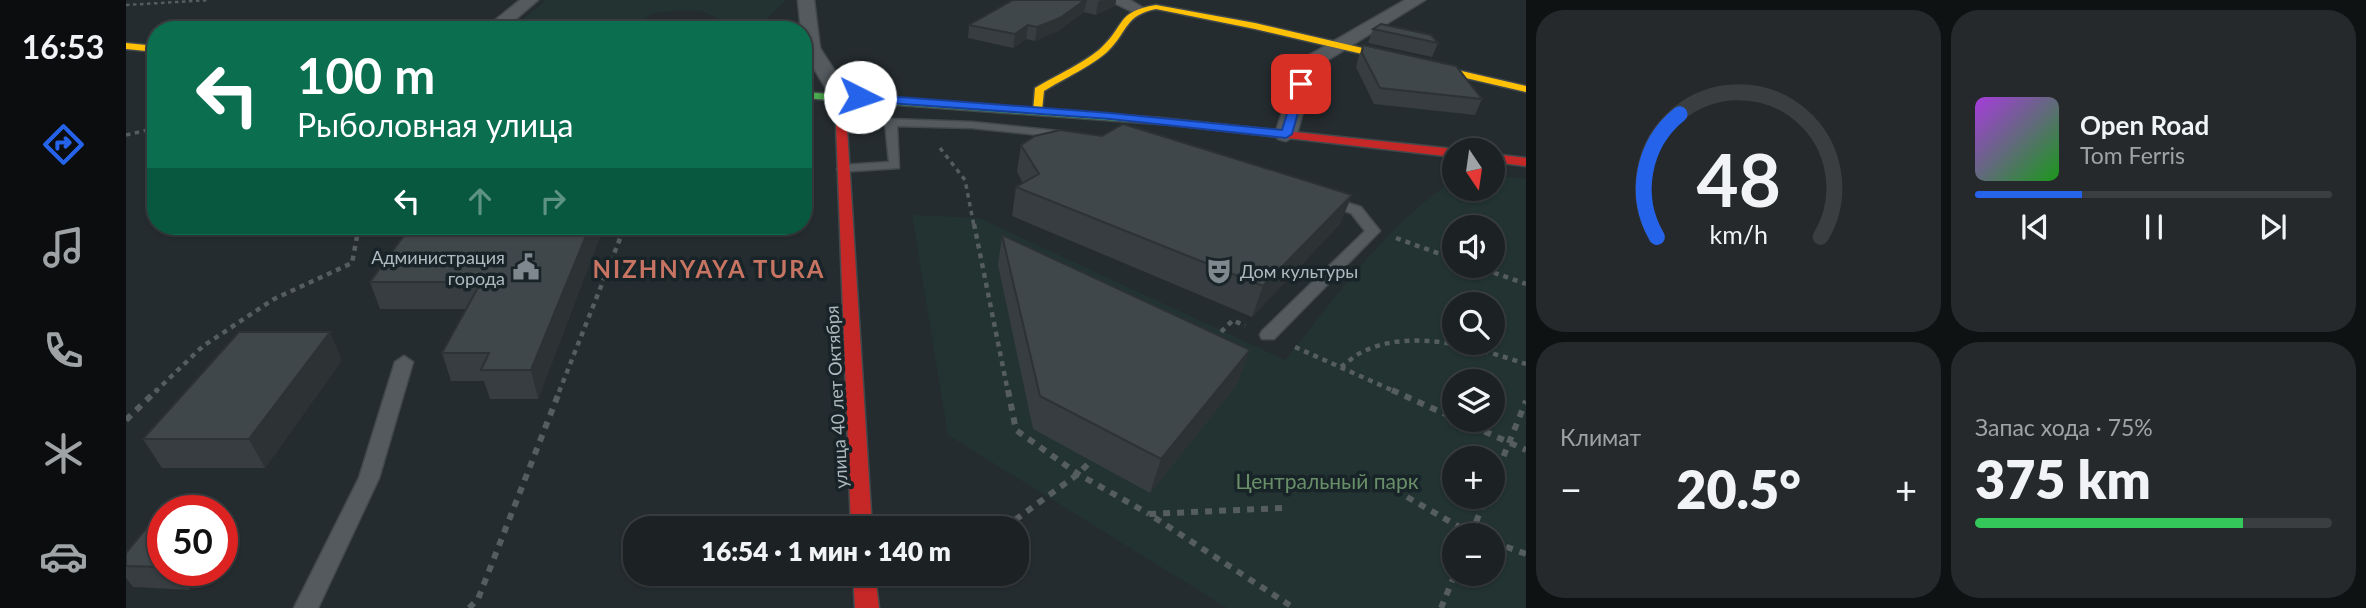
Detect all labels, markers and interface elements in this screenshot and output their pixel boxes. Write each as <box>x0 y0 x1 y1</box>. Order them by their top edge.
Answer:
text: 16:53 <box>22 27 104 66</box>
text: 100 m <box>297 46 435 104</box>
icon: left <box>182 49 273 140</box>
pin <box>1271 54 1331 114</box>
position arrow <box>823 60 897 134</box>
icon: arrive <box>1282 65 1320 103</box>
text: Рыболовная улица <box>297 105 573 144</box>
text: Open Road <box>2080 109 2209 141</box>
icon: directions <box>39 120 88 169</box>
text: 48 <box>1696 136 1781 224</box>
north arrow <box>1442 138 1505 201</box>
map controls <box>1442 138 1505 586</box>
text: Tom Ferris <box>2080 141 2185 169</box>
icon: left <box>388 182 426 220</box>
icon: ahead <box>461 182 499 220</box>
icon: right <box>534 182 572 220</box>
icon: previous <box>2016 208 2054 246</box>
icon: pause <box>2135 208 2173 246</box>
icon: next <box>2254 208 2292 246</box>
button: sound <box>1442 215 1505 278</box>
text: km/h <box>1709 219 1768 249</box>
icon: music <box>39 223 88 272</box>
place label: Администрация города <box>371 246 505 289</box>
public building icon: Администрация города <box>511 252 541 282</box>
district label: NIZHNYAYA TURA <box>593 254 825 283</box>
theatre icon: Дом культуры <box>1204 256 1234 286</box>
place label: Дом культуры <box>1240 260 1358 282</box>
button: search <box>1442 292 1505 355</box>
street label: улица 40 лет Октября <box>820 305 852 489</box>
icon: phone <box>39 326 88 375</box>
button: layers <box>1442 369 1505 432</box>
text: Запас хода · 75% <box>1975 413 2153 441</box>
text: Климат <box>1560 423 1641 451</box>
icon: climate <box>39 429 88 478</box>
button: + <box>1442 446 1505 509</box>
text: 375 km <box>1975 448 2151 510</box>
text: 20.5° <box>1676 458 1801 520</box>
text: − <box>1560 466 1582 512</box>
text: + <box>1895 466 1917 512</box>
park label: Центральный парк <box>1235 468 1419 493</box>
speed limit sign: 50 <box>147 495 238 586</box>
button: − <box>1442 523 1505 586</box>
icon: car <box>39 532 88 581</box>
text: 16:54 · 1 мин · 140 m <box>701 535 951 567</box>

